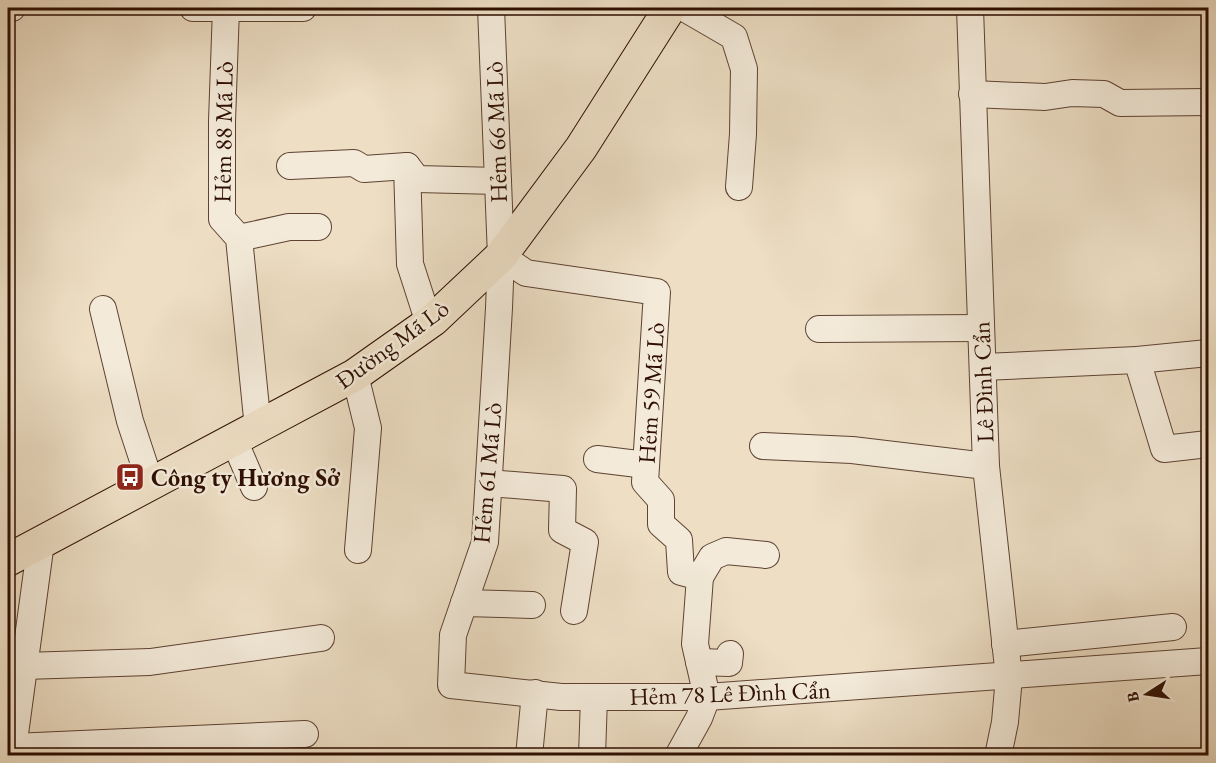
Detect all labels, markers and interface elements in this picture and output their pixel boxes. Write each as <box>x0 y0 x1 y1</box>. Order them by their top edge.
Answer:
street label: Hẻm 88 Mã Lò <box>206 61 240 203</box>
street label: Hẻm 66 Mã Lò <box>478 61 514 203</box>
street label: Đường Mã Lò <box>329 292 455 396</box>
street label: Hẻm 59 Mã Lò <box>631 321 671 465</box>
street label: Lê Đình Cẩn <box>965 321 1001 443</box>
street label: Hẻm 61 Mã Lò <box>465 401 509 545</box>
bus stop icon: Công ty Hương Sở <box>114 461 146 493</box>
place label: Công ty Hương Sở <box>151 462 340 494</box>
north arrow <box>1117 664 1177 724</box>
street label: Hẻm 78 Lê Đình Cẩn <box>629 674 831 712</box>
text: B <box>1122 690 1144 704</box>

